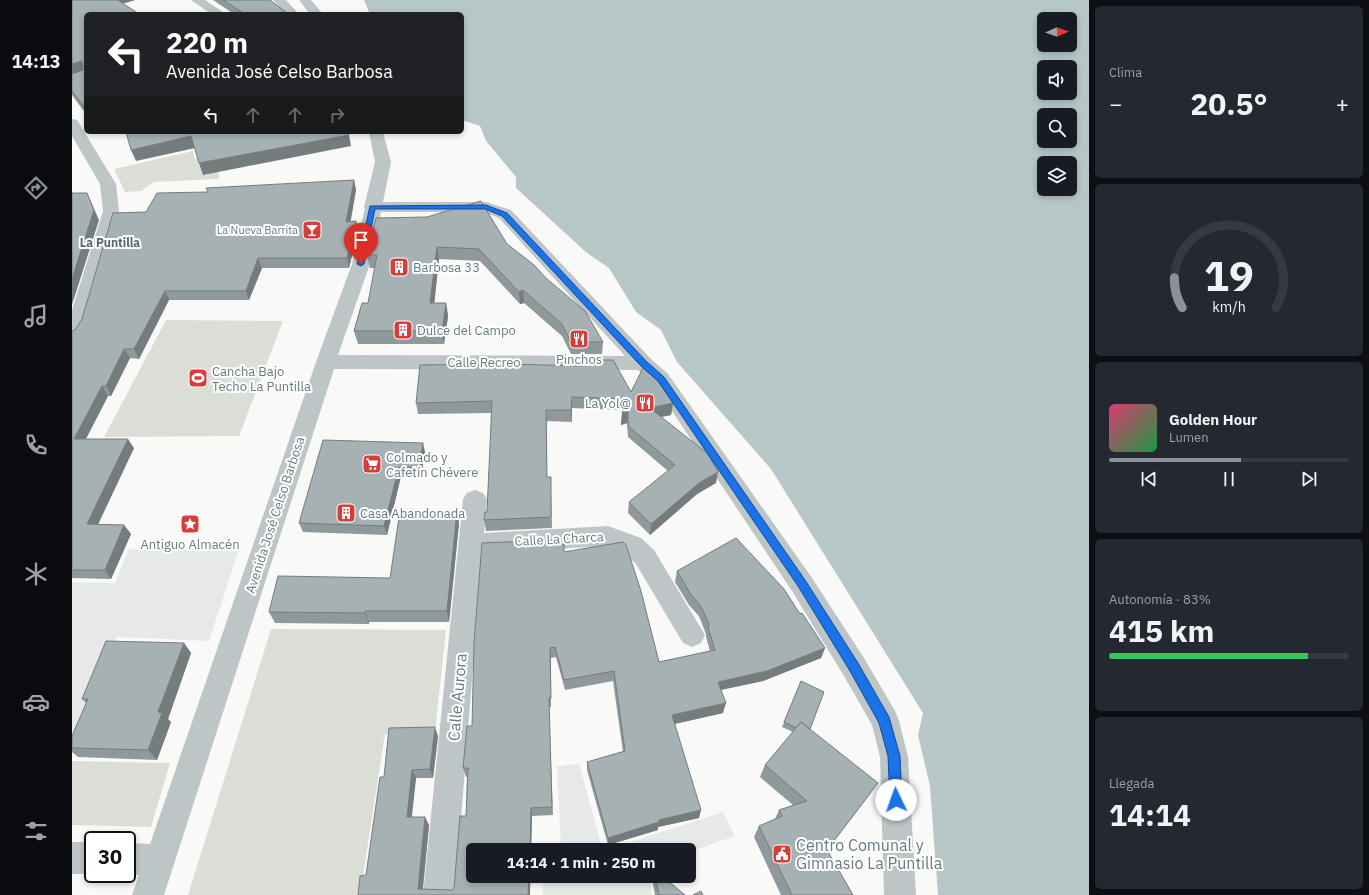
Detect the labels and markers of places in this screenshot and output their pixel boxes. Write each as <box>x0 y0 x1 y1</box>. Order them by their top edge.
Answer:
bar icon: La Nueva Barrita <box>301 219 323 241</box>
place label: La Nueva Barrita <box>217 223 298 237</box>
pin <box>344 223 378 264</box>
building icon: Barbosa 33 <box>388 256 410 278</box>
place label: Barbosa 33 <box>413 259 480 276</box>
building icon: Dulce del Campo <box>392 319 414 341</box>
place label: Dulce del Campo <box>417 322 516 339</box>
restaurant icon: Pinchos <box>568 328 590 350</box>
place label: Pinchos <box>556 351 602 368</box>
place label: Cancha Bajo Techo La Puntilla <box>212 363 311 395</box>
sports icon: Cancha Bajo Techo La Puntilla <box>187 367 209 389</box>
restaurant icon: La Yol@ <box>634 392 656 414</box>
place label: La Yol@ <box>585 395 631 412</box>
place label: Colmado y Cafetín Chévere <box>386 449 478 481</box>
supermarket icon: Colmado y Cafetín Chévere <box>361 453 383 475</box>
building icon: Casa Abandonada <box>335 502 357 524</box>
place label: Casa Abandonada <box>360 505 465 522</box>
place icon: Antiguo Almacén <box>179 513 201 535</box>
place label: Antiguo Almacén <box>140 536 240 553</box>
place label: Centro Comunal y Gimnasio La Puntilla <box>796 835 943 873</box>
public building icon: Centro Comunal y Gimnasio La Puntilla <box>771 843 793 865</box>

